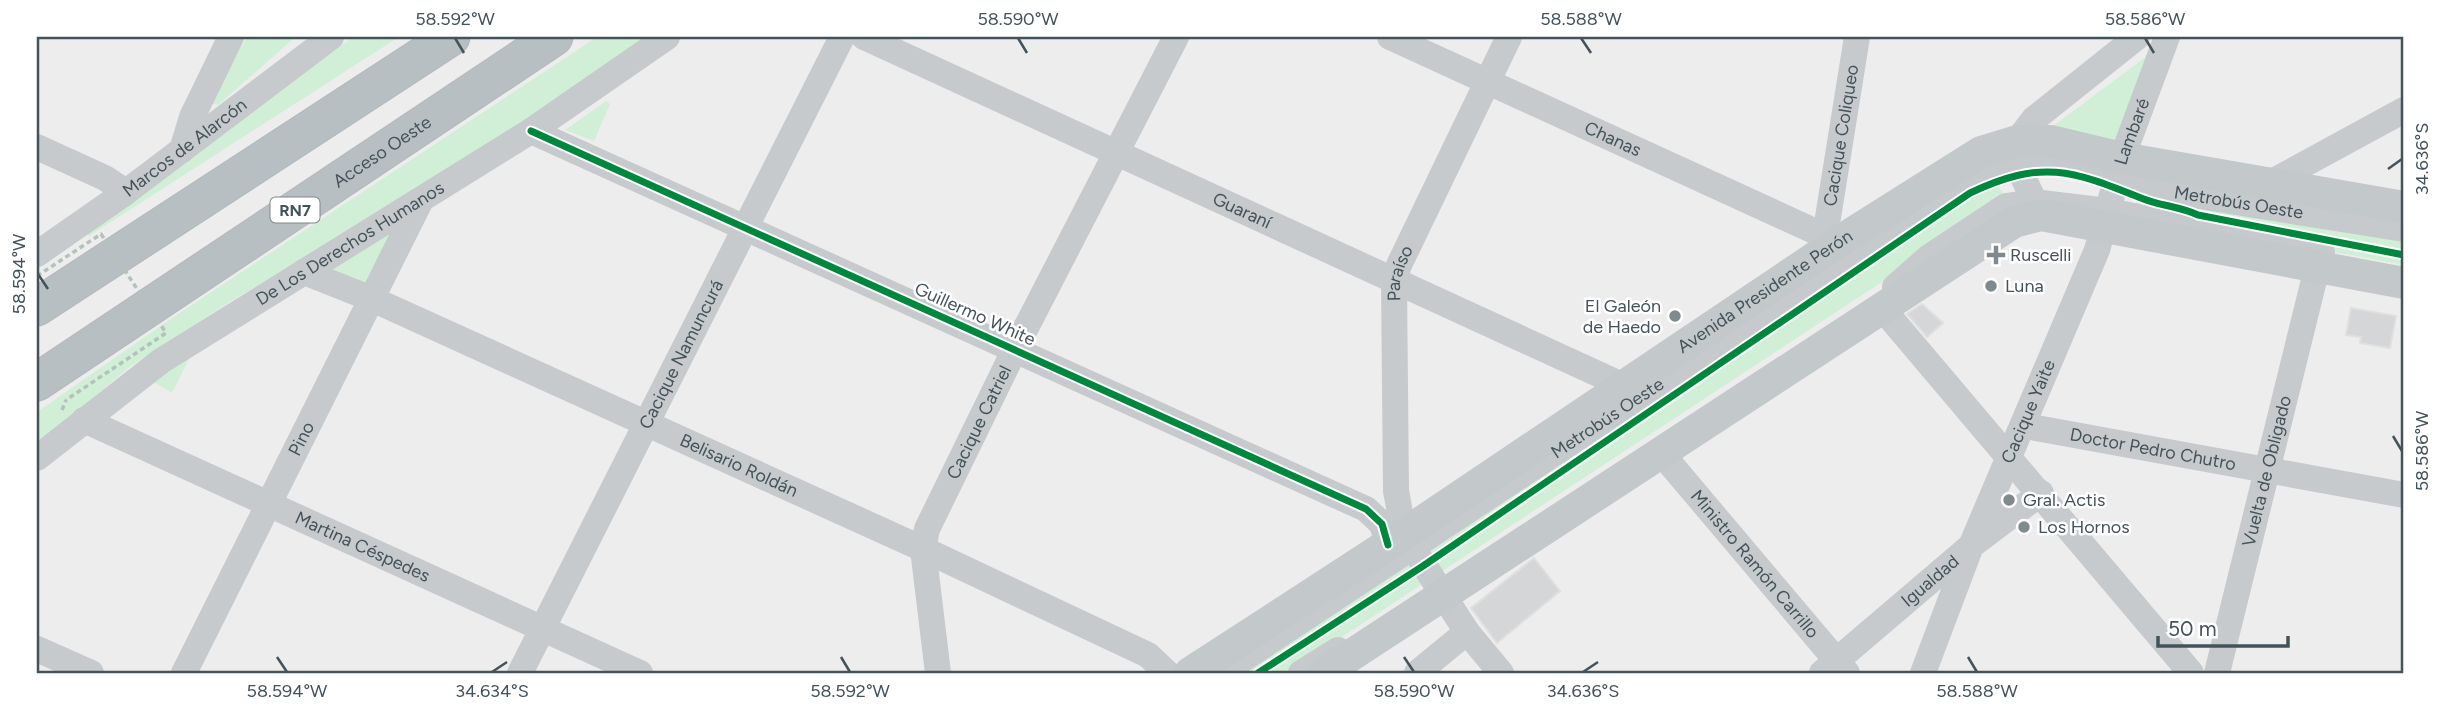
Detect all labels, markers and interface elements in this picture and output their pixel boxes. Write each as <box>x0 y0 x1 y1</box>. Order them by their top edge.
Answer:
text: 58.592°W <box>415 8 496 30</box>
text: 58.590°W <box>977 8 1059 30</box>
text: 58.588°W <box>1540 8 1622 30</box>
text: 58.586°W <box>2105 8 2186 30</box>
street label: Cacique Coliqueo <box>1819 63 1863 208</box>
street label: Marcos de Alarcón <box>118 94 251 202</box>
street label: Lambaré <box>2110 95 2154 167</box>
street label: Acceso Oeste <box>329 111 436 192</box>
street label: Chanas <box>1581 116 1645 161</box>
text: 34.636°S <box>2411 123 2433 195</box>
street label: De Los Derechos Humanos <box>252 177 448 310</box>
street label: Metrobús Oeste <box>2172 181 2305 224</box>
street label: Guaraní <box>1209 188 1276 234</box>
road number: RN7 <box>270 198 320 222</box>
street label: Avenida Presidente Perón <box>1673 225 1857 358</box>
text: 58.594°W <box>8 233 30 314</box>
street label: Paraíso <box>1383 242 1418 301</box>
place label: Ruscelli <box>2010 244 2071 266</box>
marker: Ruscelli <box>1988 247 2004 263</box>
place label: Luna <box>2005 275 2044 297</box>
street label: Cacique Namuncurá <box>634 276 728 433</box>
street label: Guillermo White <box>911 278 1039 351</box>
marker: Luna <box>1983 278 1999 294</box>
place label: El Galeón de Haedo <box>1583 295 1661 338</box>
marker: El Galeón de Haedo <box>1667 308 1683 324</box>
street label: Cacique Yaite <box>1996 356 2060 467</box>
street label: Cacique Catriel <box>942 362 1016 483</box>
street label: Metrobús Oeste <box>1547 373 1668 463</box>
street label: Vuelta de Obligado <box>2238 393 2296 549</box>
text: 58.586°W <box>2411 410 2433 491</box>
street label: Pino <box>284 418 319 459</box>
street label: Doctor Pedro Chutro <box>2068 423 2238 475</box>
street label: Belisario Roldán <box>676 429 801 502</box>
street label: Ministro Ramón Carrillo <box>1686 485 1824 643</box>
place label: Gral. Actis <box>2023 489 2105 511</box>
marker: Gral. Actis <box>2001 492 2017 508</box>
street label: Martina Céspedes <box>292 507 433 587</box>
place label: Los Hornos <box>2038 516 2130 538</box>
marker: Los Hornos <box>2016 519 2032 535</box>
street label: Igualdad <box>1897 550 1963 612</box>
scale bar <box>2158 605 2287 649</box>
text: 50 m <box>2168 616 2217 641</box>
text: 58.594°W <box>247 680 328 702</box>
text: 34.634°S <box>455 680 529 702</box>
text: 58.592°W <box>810 680 891 702</box>
text: 58.590°W <box>1373 680 1455 702</box>
text: 34.636°S <box>1547 680 1619 702</box>
text: 58.588°W <box>1936 680 2018 702</box>

